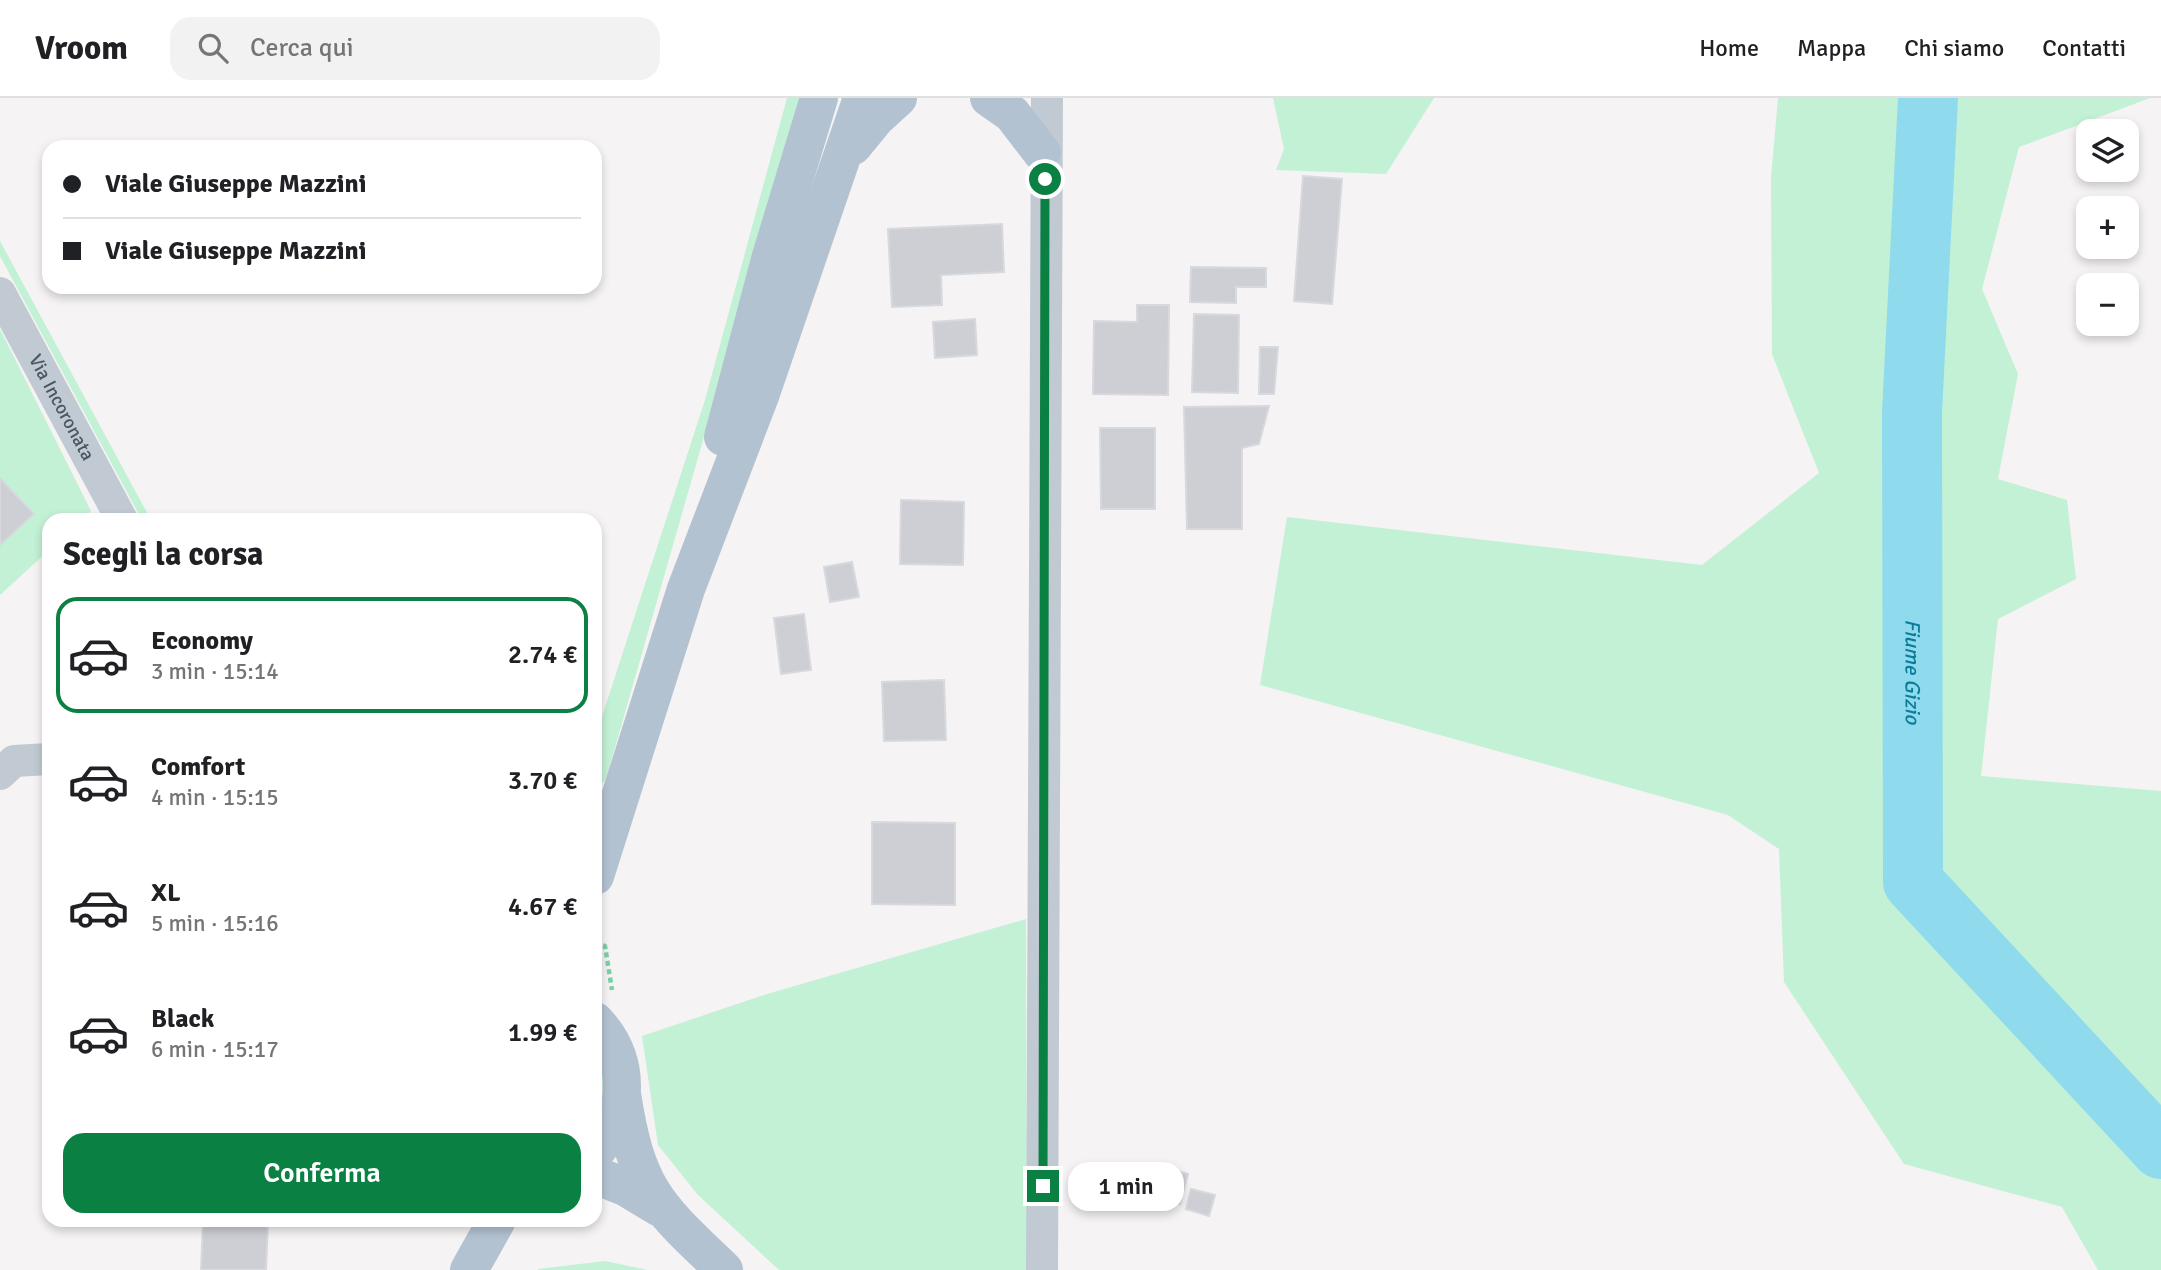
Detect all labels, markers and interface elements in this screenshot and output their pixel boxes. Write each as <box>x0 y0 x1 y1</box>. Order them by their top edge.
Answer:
search box <box>170 17 660 80</box>
text: Vroom <box>35 28 128 69</box>
icon: search <box>194 29 232 67</box>
text: Cerca qui <box>250 32 354 64</box>
text: Home <box>1699 33 1759 63</box>
text: Mappa <box>1797 33 1866 63</box>
text: Chi siamo <box>1904 33 2004 63</box>
text: Contatti <box>2042 33 2126 63</box>
map controls <box>2076 119 2139 336</box>
button: layers <box>2076 119 2139 182</box>
route start <box>1029 163 1061 195</box>
text: Viale Giuseppe Mazzini <box>105 168 367 200</box>
button: + <box>2076 196 2139 259</box>
text: Viale Giuseppe Mazzini <box>105 235 367 267</box>
button: − <box>2076 273 2139 336</box>
street label: Via Incoronata <box>23 350 100 465</box>
text: Scegli la corsa <box>63 535 264 574</box>
water label: Fiume Gizio <box>1899 619 1926 725</box>
icon: car <box>67 624 130 687</box>
text: Economy <box>151 625 253 657</box>
text: 2.74 € <box>508 639 577 671</box>
text: 3 min · 15:14 <box>151 657 279 686</box>
icon: car <box>67 750 130 813</box>
text: Comfort <box>151 751 245 783</box>
text: 3.70 € <box>508 765 577 797</box>
text: 4 min · 15:15 <box>151 783 279 812</box>
icon: car <box>67 876 130 939</box>
text: XL <box>151 877 181 909</box>
text: 4.67 € <box>508 891 577 923</box>
text: 5 min · 15:16 <box>151 909 279 938</box>
icon: car <box>67 1002 130 1065</box>
text: Black <box>151 1003 214 1035</box>
text: 1.99 € <box>508 1017 577 1049</box>
text: 6 min · 15:17 <box>151 1035 279 1064</box>
button: Conferma <box>63 1133 581 1213</box>
callout: 1 min <box>1068 1162 1183 1210</box>
route end <box>1027 1170 1059 1202</box>
text: 1 min <box>1098 1172 1154 1201</box>

